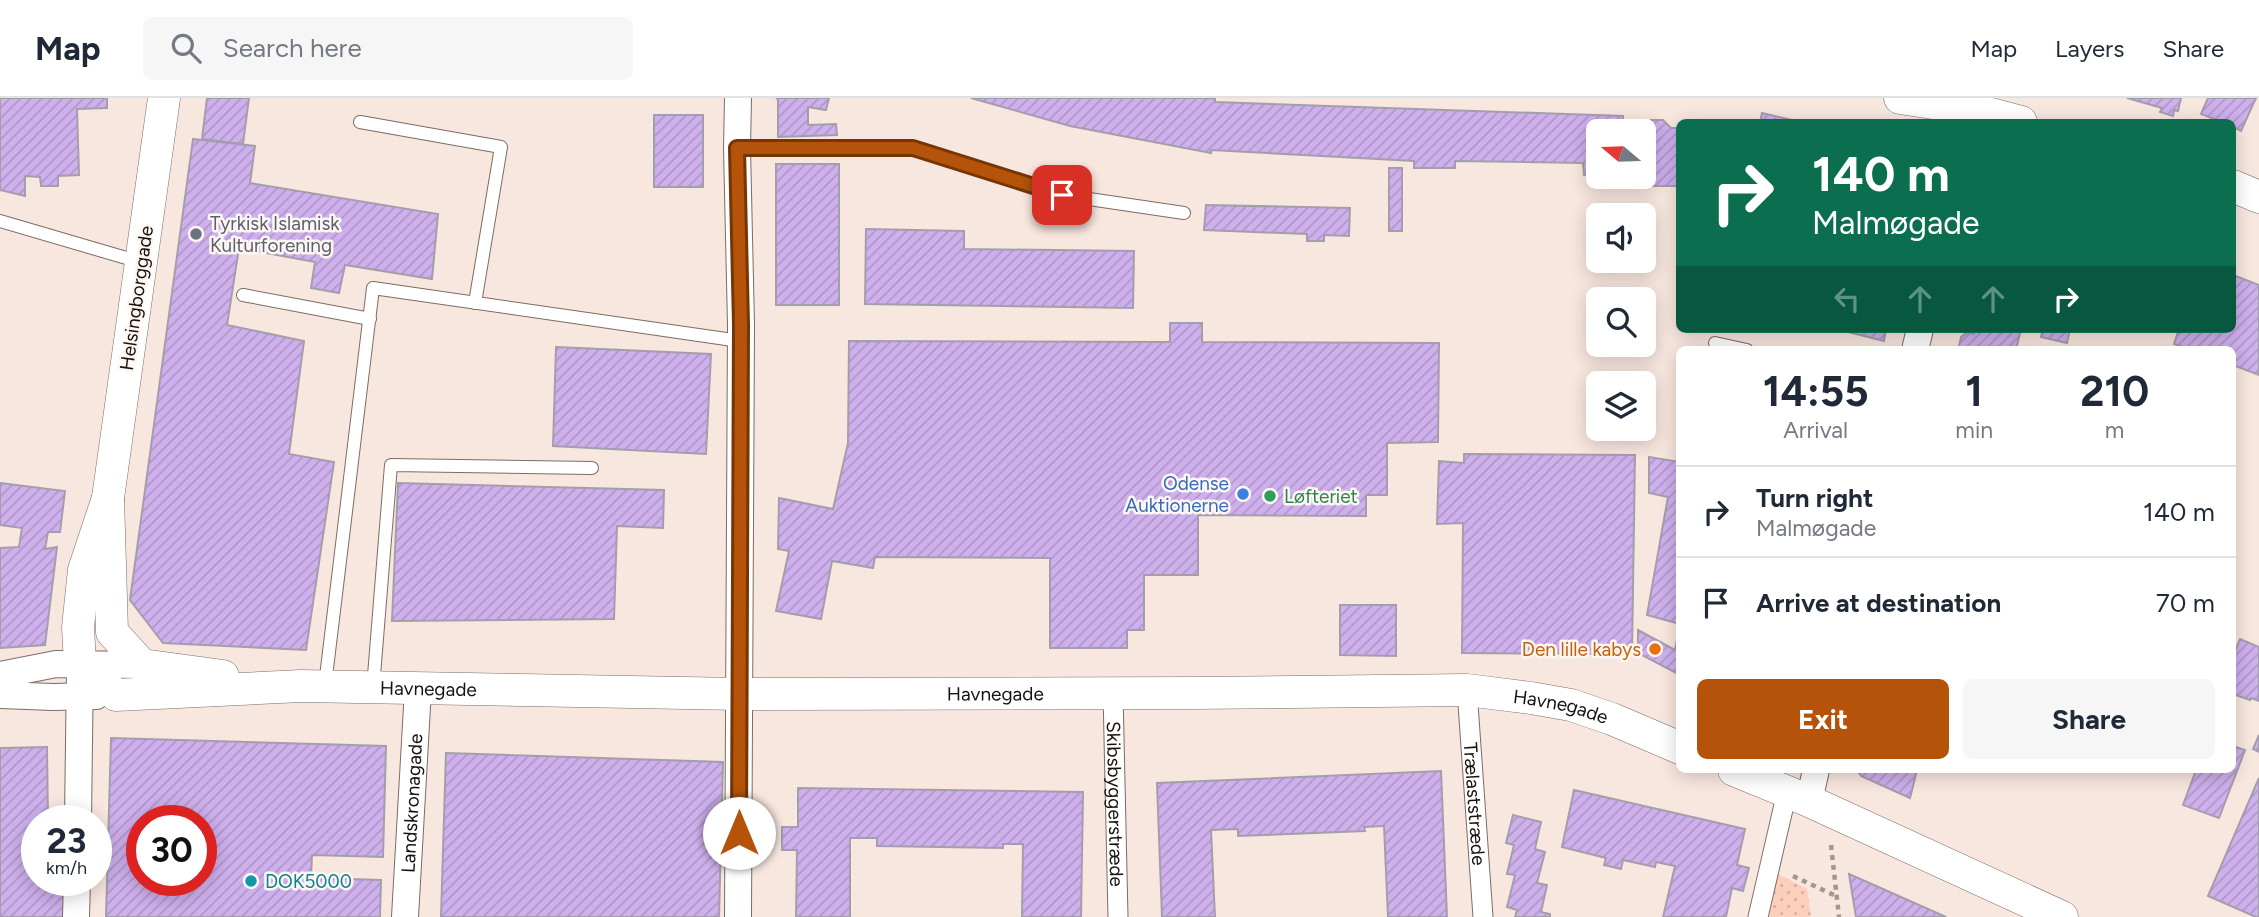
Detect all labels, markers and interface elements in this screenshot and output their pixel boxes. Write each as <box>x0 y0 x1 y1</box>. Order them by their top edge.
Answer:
search box <box>143 17 633 80</box>
text: Map <box>35 29 101 68</box>
icon: search <box>167 29 205 67</box>
text: Search here <box>223 32 362 64</box>
text: Map <box>1970 34 2017 63</box>
text: Layers <box>2055 34 2124 63</box>
text: Share <box>2162 34 2224 63</box>
north arrow <box>1586 119 1656 189</box>
map controls <box>1586 119 1656 441</box>
text: 140 m <box>1812 144 1950 203</box>
icon: right <box>1697 147 1788 238</box>
pin <box>1032 165 1092 225</box>
icon: arrive <box>1043 176 1081 214</box>
button: sound <box>1586 203 1656 273</box>
text: Malmøgade <box>1812 204 1980 242</box>
place label: Tyrkisk Islamisk Kulturforening <box>210 212 340 257</box>
street label: Helsingborggade <box>115 224 158 372</box>
marker: Tyrkisk Islamisk Kulturforening <box>188 226 204 242</box>
icon: left <box>1828 280 1866 318</box>
icon: ahead <box>1901 280 1939 318</box>
icon: ahead <box>1974 280 2012 318</box>
icon: right <box>2047 280 2085 318</box>
button: search <box>1586 287 1656 357</box>
text: 14:55 <box>1763 366 1869 417</box>
text: 1 <box>1965 366 1983 417</box>
text: 210 <box>2080 366 2149 417</box>
button: layers <box>1586 371 1656 441</box>
text: Arrival <box>1783 416 1848 444</box>
text: min <box>1955 416 1993 444</box>
text: m <box>2105 416 2124 444</box>
place label: Odense Auktionerne <box>1125 472 1229 517</box>
text: Turn right <box>1756 482 1873 514</box>
place label: Løfteriet <box>1284 485 1358 508</box>
marker: Odense Auktionerne <box>1235 486 1251 502</box>
marker: Løfteriet <box>1262 488 1278 504</box>
icon: right <box>1697 493 1735 531</box>
text: 140 m <box>2143 496 2215 528</box>
text: Malmøgade <box>1756 514 1876 542</box>
icon: arrive <box>1697 584 1735 622</box>
text: Arrive at destination <box>1756 587 2001 619</box>
text: 70 m <box>2156 587 2215 619</box>
place label: Den lille kabys <box>1522 638 1641 661</box>
marker: Den lille kabys <box>1647 641 1663 657</box>
street label: Havnegade <box>380 676 477 701</box>
button: Exit <box>1697 679 1949 759</box>
button: Share <box>1963 679 2215 759</box>
street label: Havnegade <box>947 682 1044 706</box>
street label: Havnegade <box>1512 685 1611 729</box>
street label: Skibsbyggerstræde <box>1102 721 1128 887</box>
street label: Landskronagade <box>397 733 427 874</box>
street label: Trælaststræde <box>1459 741 1490 866</box>
position arrow <box>702 796 776 870</box>
speed limit sign: 30 <box>126 805 217 896</box>
text: 23 <box>47 820 86 862</box>
text: km/h <box>46 857 87 879</box>
place label: DOK5000 <box>265 870 352 893</box>
marker: DOK5000 <box>243 873 259 889</box>

